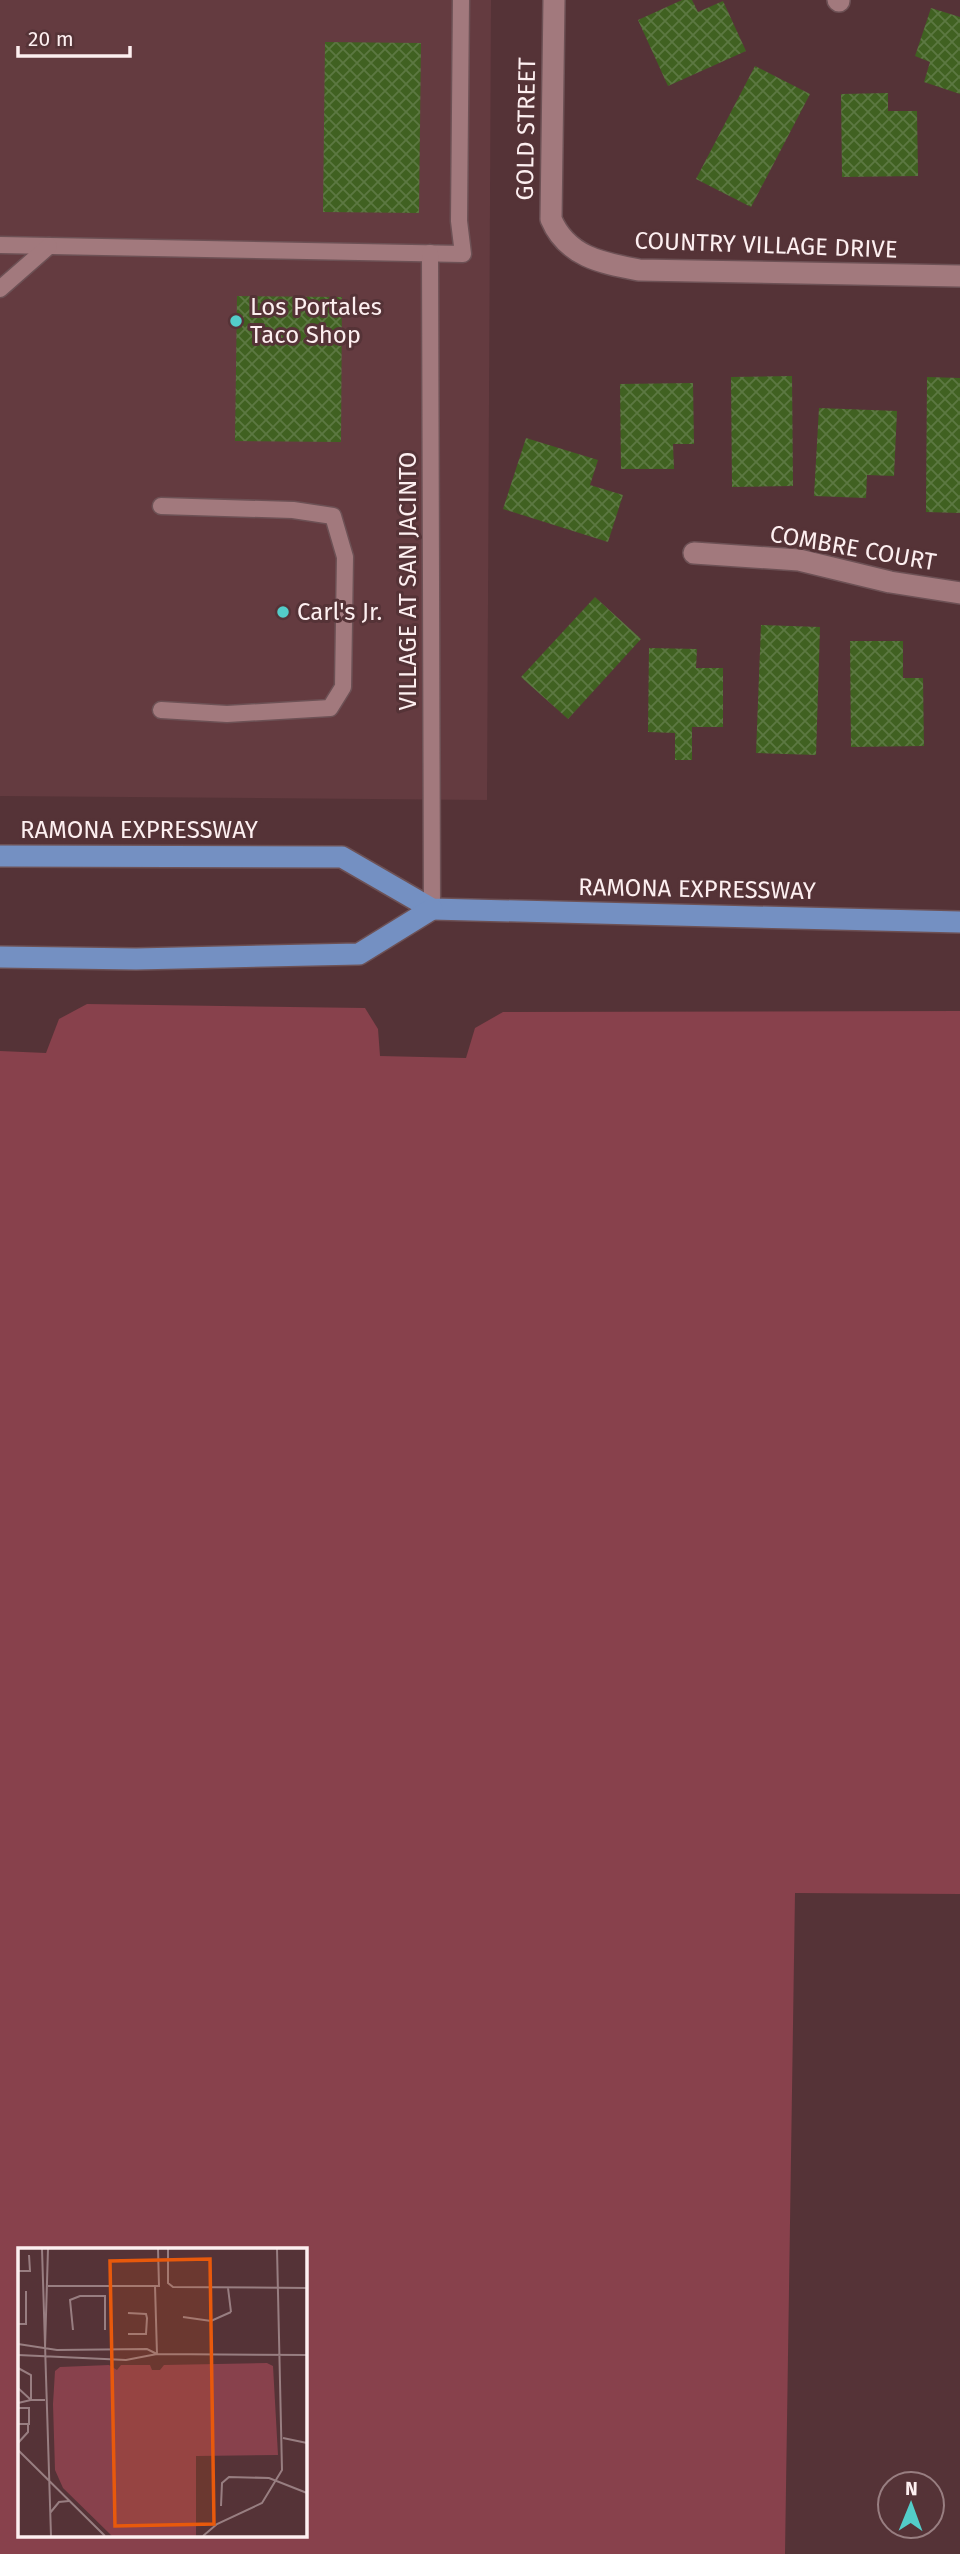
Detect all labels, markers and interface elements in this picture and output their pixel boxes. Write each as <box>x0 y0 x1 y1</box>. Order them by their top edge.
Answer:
scale bar <box>18 14 130 58</box>
text: 20 m <box>28 26 74 52</box>
street label: GOLD STREET <box>511 57 541 201</box>
street label: COUNTRY VILLAGE DRIVE <box>634 226 898 264</box>
place label: Los Portales Taco Shop <box>250 293 382 349</box>
marker: Los Portales Taco Shop <box>228 313 244 329</box>
street label: VILLAGE AT SAN JACINTO <box>394 452 422 710</box>
street label: COMBRE COURT <box>768 520 939 577</box>
place label: Carl's Jr. <box>297 598 382 626</box>
marker: Carl's Jr. <box>275 604 291 620</box>
street label: RAMONA EXPRESSWAY <box>20 816 259 844</box>
street label: RAMONA EXPRESSWAY <box>578 873 817 905</box>
inset map <box>18 2248 306 2536</box>
north arrow <box>876 2470 946 2540</box>
text: N <box>905 2477 918 2500</box>

